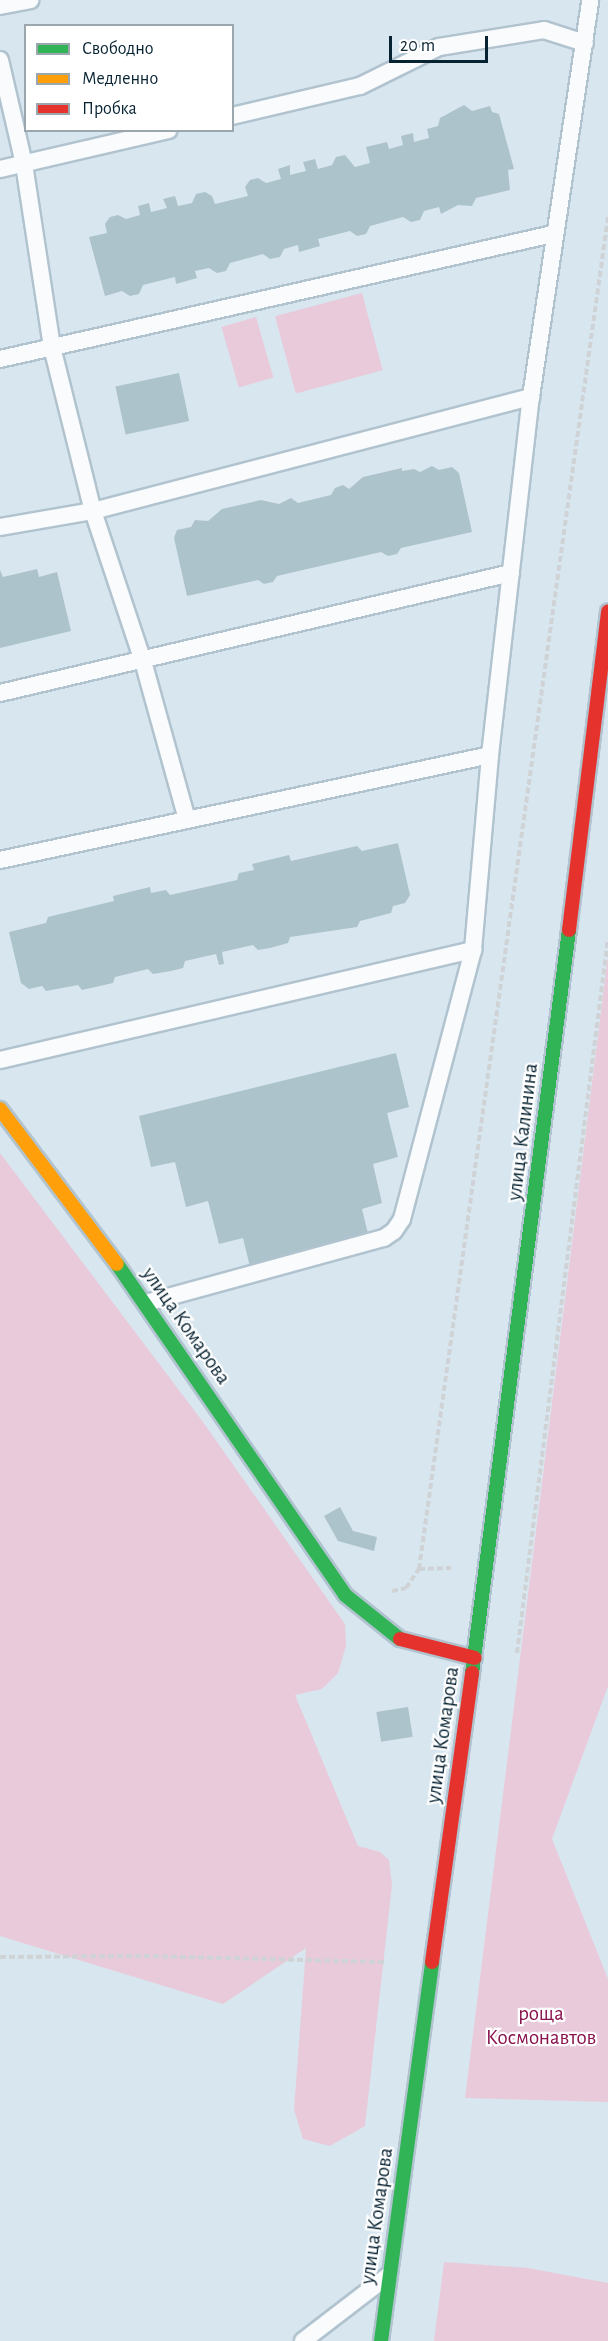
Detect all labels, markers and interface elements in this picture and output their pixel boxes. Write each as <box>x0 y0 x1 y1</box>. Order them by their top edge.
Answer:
legend <box>24 24 234 132</box>
scale bar <box>392 24 491 62</box>
text: 20 m <box>400 37 435 55</box>
text: Свободно <box>82 40 154 58</box>
text: Медленно <box>82 70 158 88</box>
text: Пробка <box>82 100 137 118</box>
street label: улица Калинина <box>502 1062 544 1202</box>
street label: улица Комарова <box>136 1262 236 1390</box>
street label: улица Комарова <box>421 1665 465 1805</box>
park label: роща Космонавтов <box>486 2001 596 2051</box>
street label: улица Комарова <box>355 2146 399 2286</box>

